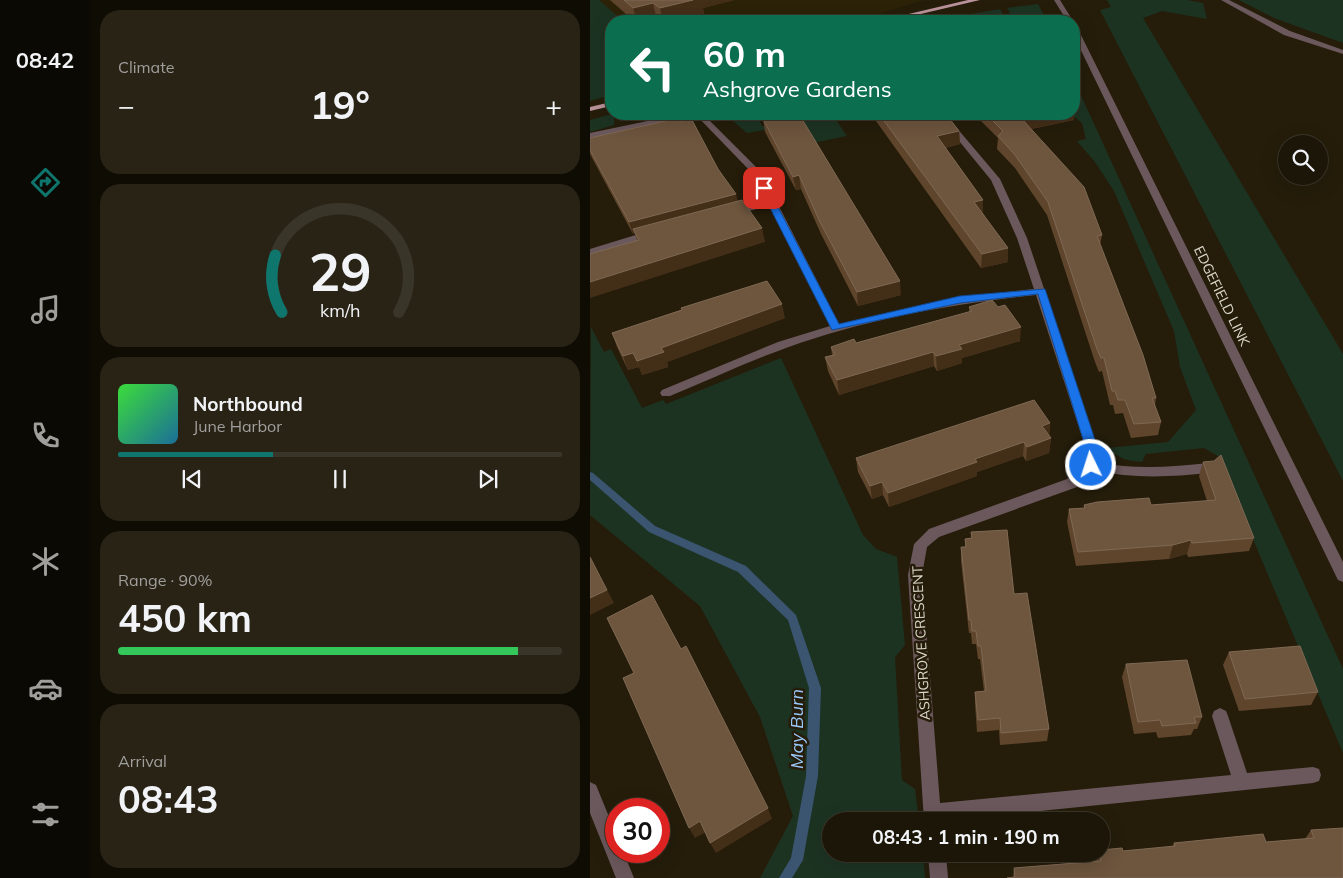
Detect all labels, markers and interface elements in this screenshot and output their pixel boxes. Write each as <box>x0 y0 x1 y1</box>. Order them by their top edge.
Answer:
text: 60 m <box>703 32 786 76</box>
icon: left <box>620 35 685 100</box>
text: 08:42 <box>16 46 74 74</box>
text: Climate <box>118 57 174 77</box>
text: Ashgrove Gardens <box>703 75 892 103</box>
text: 19° <box>310 81 370 129</box>
text: − <box>118 88 135 123</box>
text: + <box>545 88 562 123</box>
map controls <box>1278 135 1328 185</box>
button: search <box>1278 135 1328 185</box>
icon: directions <box>28 165 63 200</box>
pin <box>743 167 785 209</box>
icon: arrive <box>750 174 778 202</box>
text: 29 <box>309 239 371 304</box>
street label: EDGEFIELD LINK <box>1190 243 1255 350</box>
icon: music <box>28 292 63 327</box>
text: km/h <box>320 299 360 321</box>
text: Northbound <box>193 392 303 416</box>
text: June Harbor <box>193 416 282 436</box>
icon: phone <box>28 418 63 453</box>
position arrow <box>1064 438 1116 490</box>
icon: previous <box>178 465 206 493</box>
icon: pause <box>326 465 354 493</box>
icon: next <box>474 465 502 493</box>
icon: climate <box>28 544 63 579</box>
street label: ASHGROVE CRESCENT <box>908 565 934 721</box>
text: Range · 90% <box>118 570 213 590</box>
text: 450 km <box>118 594 252 642</box>
icon: car <box>28 671 63 706</box>
water label: May Burn <box>785 689 808 769</box>
text: Arrival <box>118 751 167 771</box>
text: 08:43 <box>118 775 219 823</box>
icon: filters <box>28 797 63 832</box>
speed limit sign: 30 <box>605 798 670 863</box>
text: 08:43 · 1 min · 190 m <box>872 825 1060 849</box>

